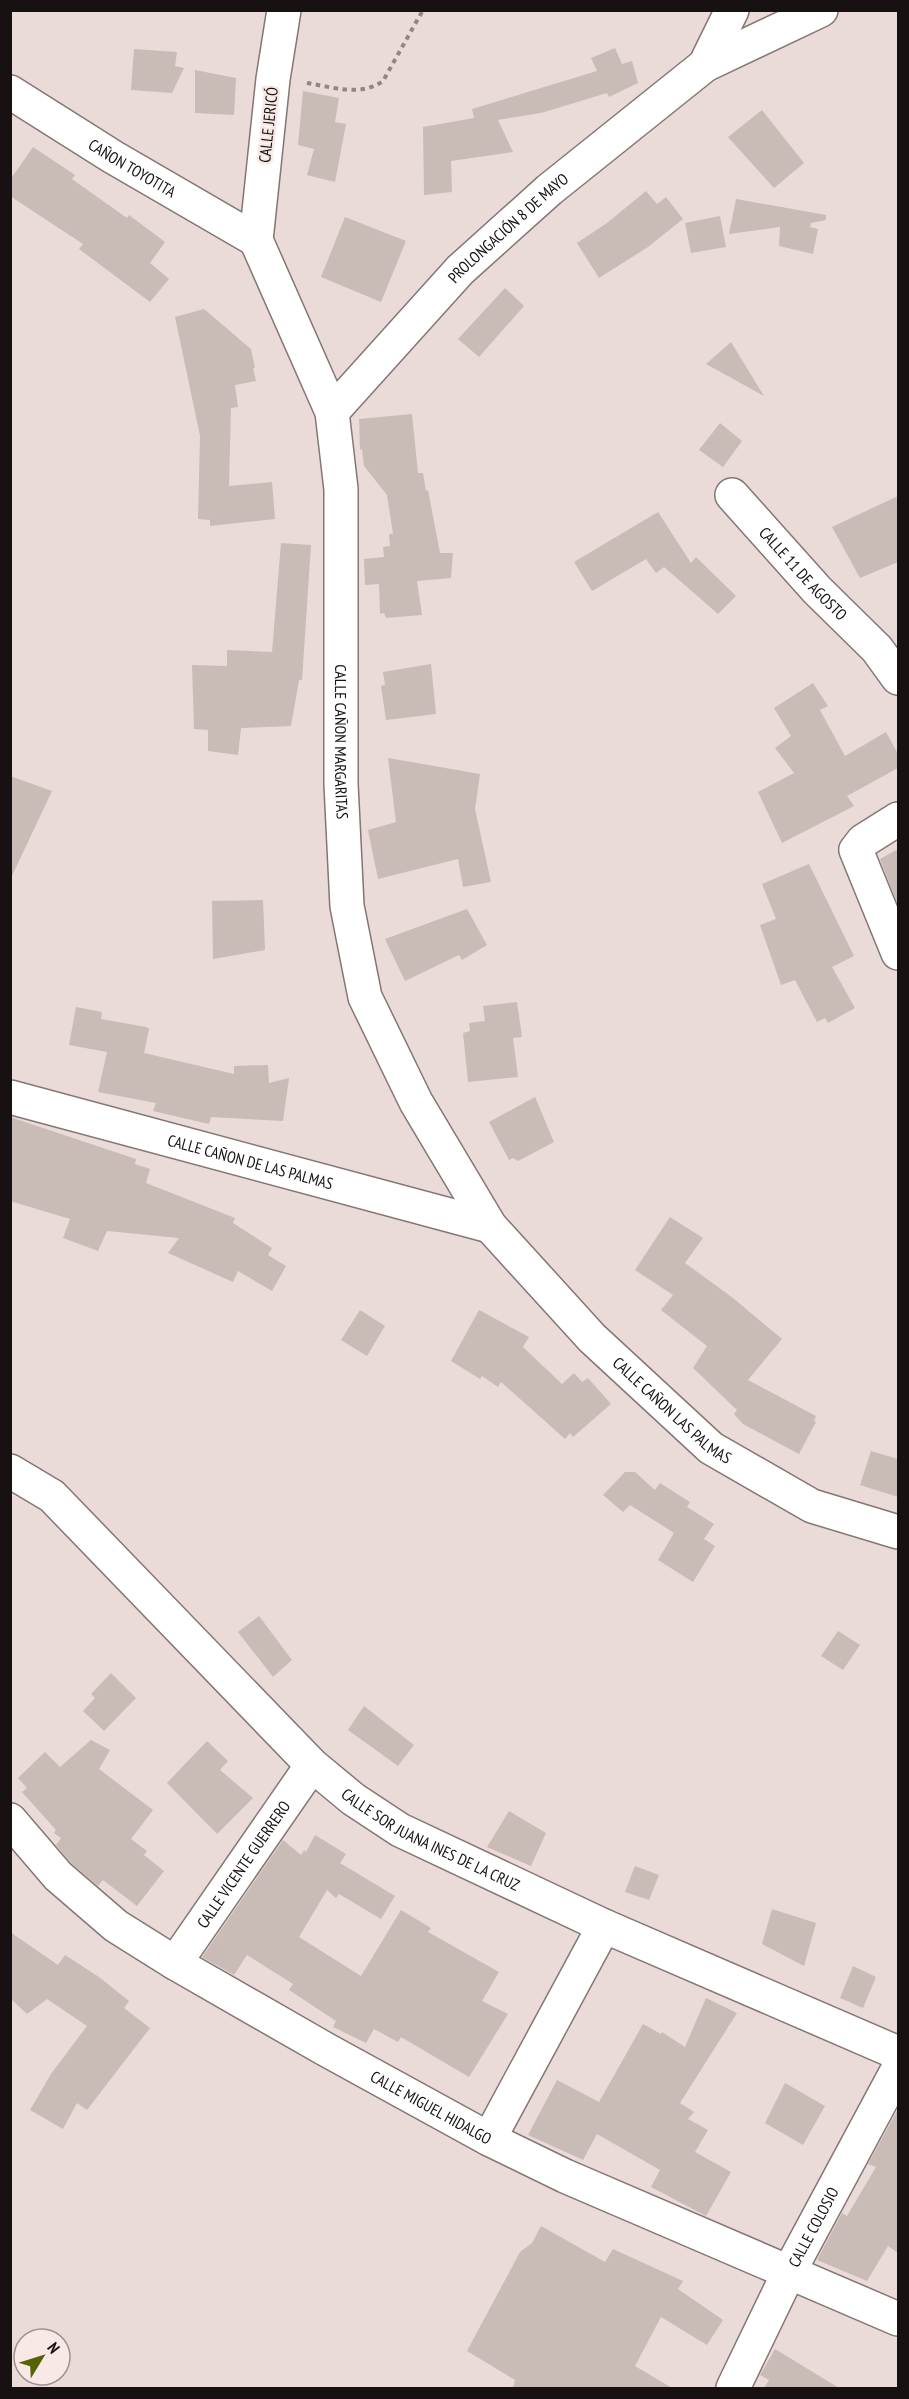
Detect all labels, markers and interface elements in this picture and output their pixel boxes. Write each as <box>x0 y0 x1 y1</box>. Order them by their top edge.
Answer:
street label: CALLE JERICÓ <box>254 86 282 164</box>
street label: CAÑON TOYOTITA <box>85 134 180 202</box>
street label: PROLONGACIÓN 8 DE MAYO <box>443 169 572 287</box>
street label: CALLE 11 DE AGOSTO <box>755 523 852 624</box>
street label: CALLE CAÑON MARGARITAS <box>331 664 353 820</box>
street label: CALLE CAÑON DE LAS PALMAS <box>166 1130 336 1193</box>
street label: CALLE CAÑON LAS PALMAS <box>609 1353 735 1468</box>
street label: CALLE SOR JUANA INES DE LA CRUZ <box>337 1784 523 1895</box>
street label: CALLE VICENTE GUERRERO <box>192 1797 294 1932</box>
street label: CALLE MIGUEL HIDALGO <box>367 2066 495 2149</box>
street label: CALLE COLOSIO <box>784 2183 843 2270</box>
north arrow <box>12 2327 72 2387</box>
text: N <box>43 2338 64 2357</box>

